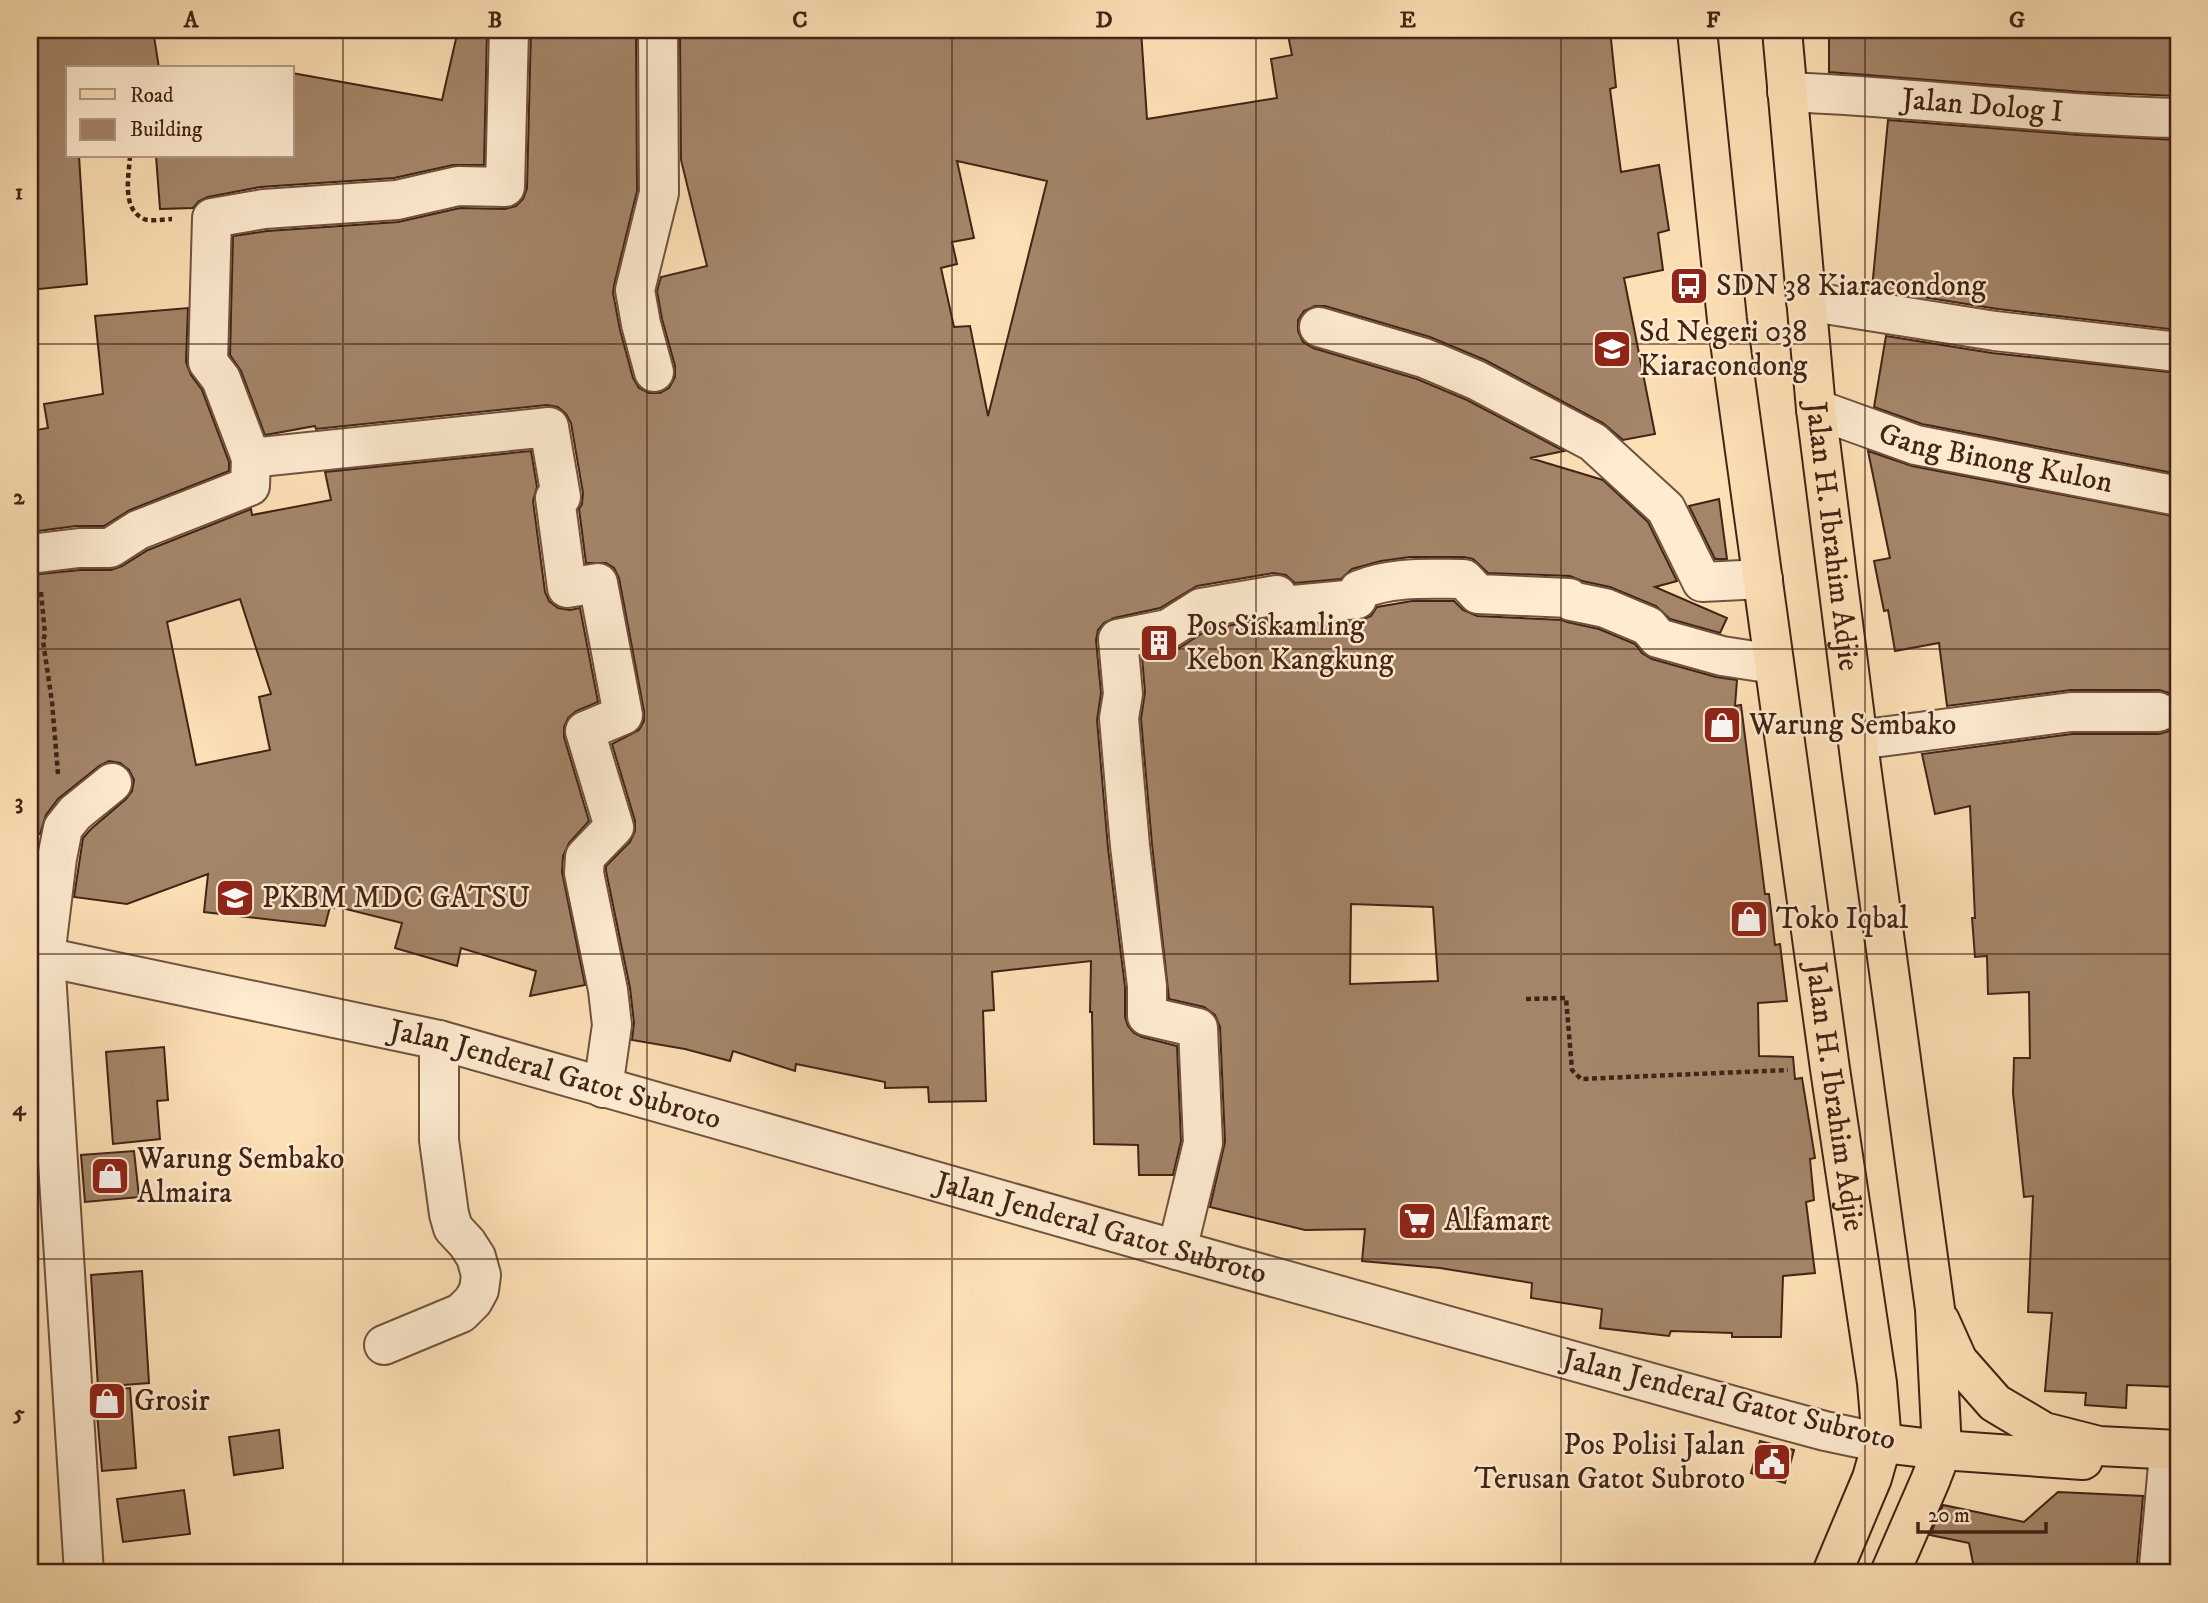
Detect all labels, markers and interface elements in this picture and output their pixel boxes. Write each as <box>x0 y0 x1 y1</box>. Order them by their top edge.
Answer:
text: A <box>183 6 200 35</box>
text: B <box>488 6 502 35</box>
text: C <box>792 6 808 35</box>
text: D <box>1095 6 1113 35</box>
text: E <box>1400 6 1416 35</box>
text: F <box>1706 6 1721 35</box>
text: G <box>2009 6 2025 35</box>
legend <box>66 66 294 158</box>
street label: Jalan Dolog I <box>1897 80 2065 131</box>
text: Road <box>130 83 174 109</box>
text: Building <box>130 117 203 143</box>
text: 1 <box>15 178 23 207</box>
bus stop icon: SDN 38 Kiaracondong <box>1668 265 1710 307</box>
place label: SDN 38 Kiaracondong <box>1716 268 1986 305</box>
place label: Sd Negeri 038 Kiaracondong <box>1639 314 1808 385</box>
school or university icon: Sd Negeri 038 Kiaracondong <box>1591 328 1633 370</box>
street label: Jalan H. Ibrahim Adjie <box>1797 397 1867 673</box>
street label: Gang Binong Kulon <box>1873 415 2116 501</box>
text: 2 <box>13 483 25 512</box>
place label: Pos Siskamling Kebon Kangkung <box>1186 608 1394 679</box>
building icon: Pos Siskamling Kebon Kangkung <box>1138 622 1180 664</box>
shop icon: Warung Sembako <box>1701 704 1743 746</box>
place label: Warung Sembako <box>1748 707 1956 744</box>
text: 3 <box>15 788 23 817</box>
school or university icon: PKBM MDC GATSU <box>214 877 256 919</box>
place label: PKBM MDC GATSU <box>262 880 530 917</box>
shop icon: Toko Iqbal <box>1728 898 1770 940</box>
place label: Toko Iqbal <box>1776 901 1908 938</box>
street label: Jalan H. Ibrahim Adjie <box>1797 957 1873 1234</box>
street label: Jalan Jenderal Gatot Subroto <box>383 1011 725 1138</box>
text: 4 <box>12 1094 27 1123</box>
place label: Warung Sembako Almaira <box>136 1141 344 1212</box>
shop icon: Warung Sembako Almaira <box>89 1155 131 1197</box>
street label: Jalan Jenderal Gatot Subroto <box>928 1163 1271 1293</box>
supermarket icon: Alfamart <box>1396 1200 1438 1242</box>
place label: Alfamart <box>1444 1203 1550 1240</box>
street label: Jalan Jenderal Gatot Subroto <box>1556 1340 1899 1459</box>
shop icon: Grosir <box>86 1380 128 1422</box>
place label: Grosir <box>134 1383 210 1420</box>
text: 5 <box>12 1399 25 1428</box>
place label: Pos Polisi Jalan Terusan Gatot Subroto <box>1474 1427 1745 1498</box>
public building icon: Pos Polisi Jalan Terusan Gatot Subroto <box>1751 1441 1793 1483</box>
scale bar <box>1918 1491 2045 1535</box>
text: 20 m <box>1928 1503 1970 1529</box>

